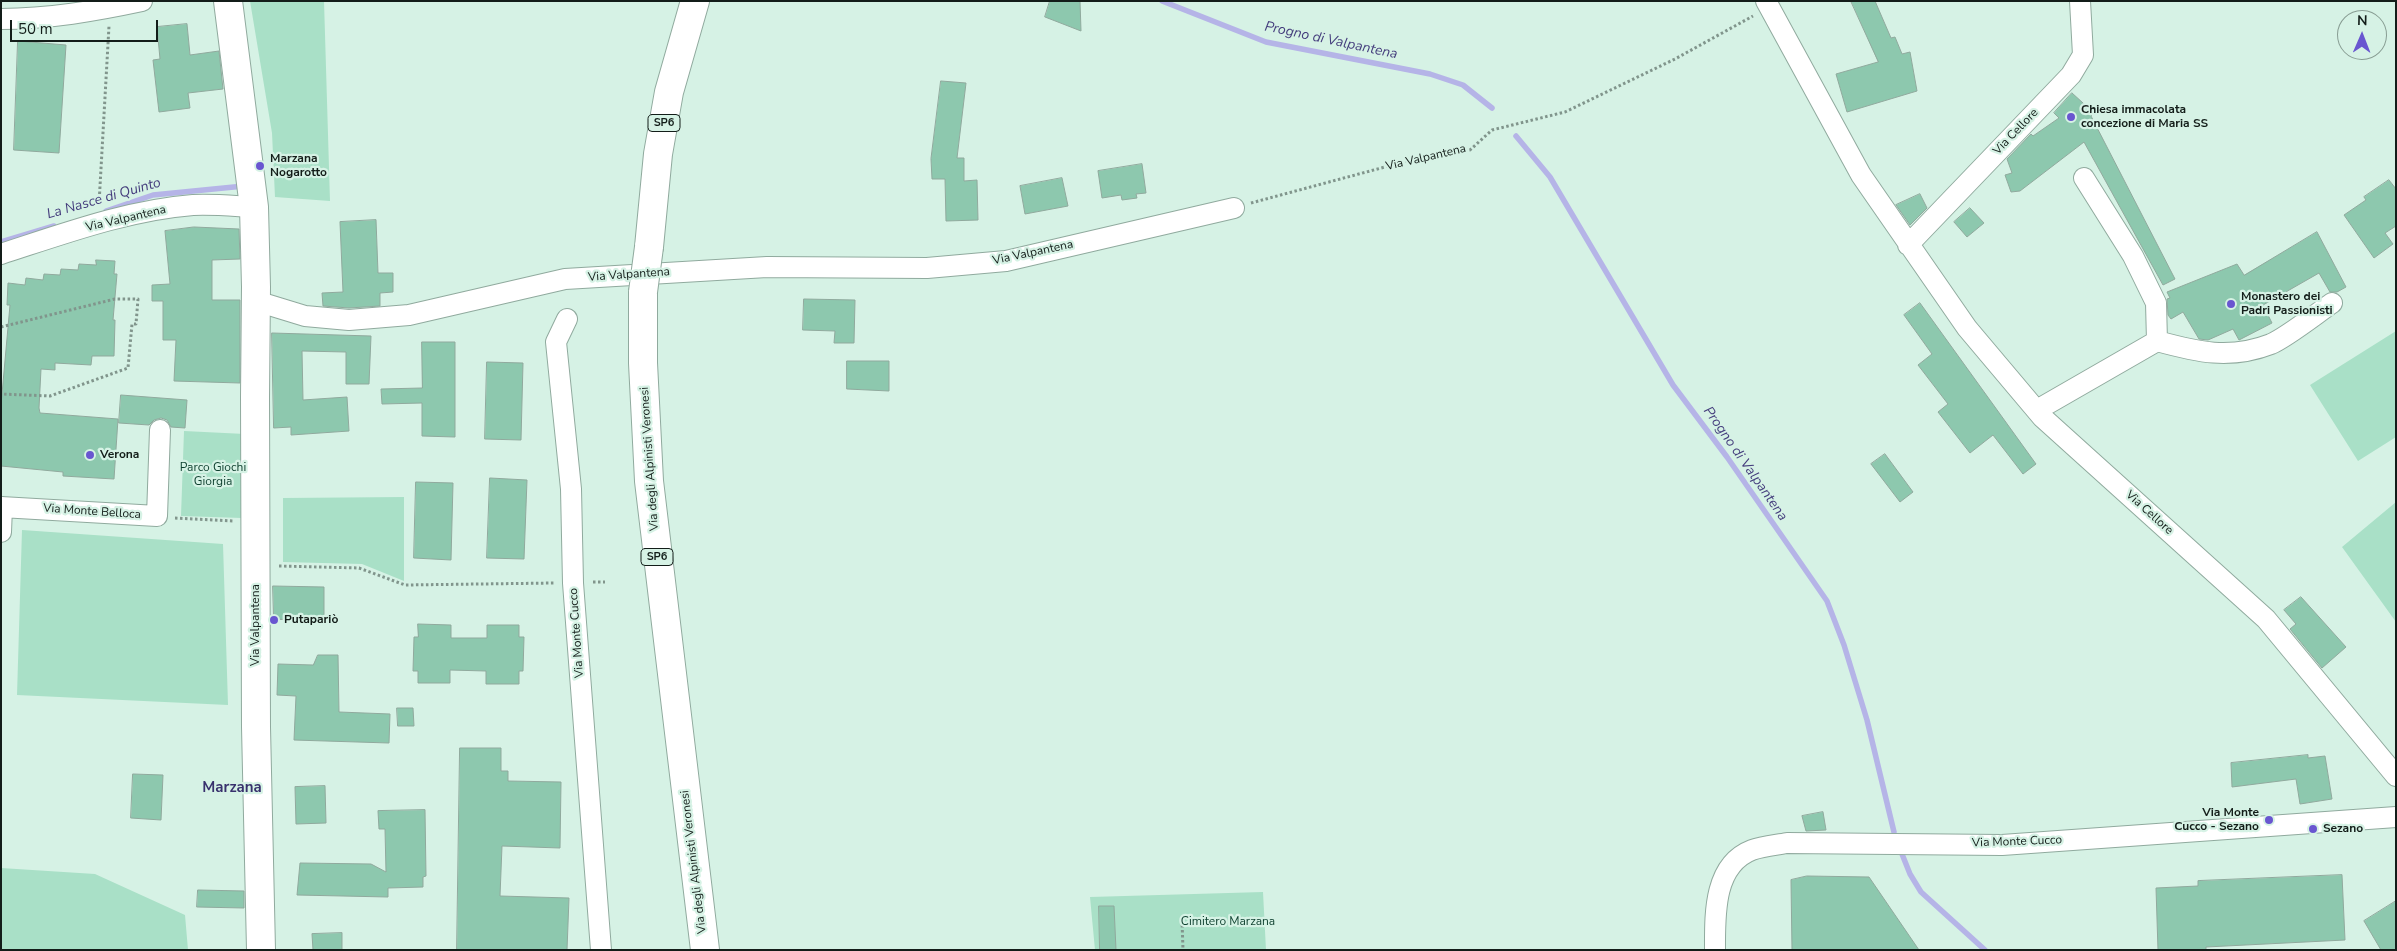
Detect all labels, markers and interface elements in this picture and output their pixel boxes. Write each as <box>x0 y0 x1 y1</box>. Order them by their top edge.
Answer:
scale bar <box>12 10 160 42</box>
north arrow <box>2337 10 2387 60</box>
text: N <box>2357 11 2368 30</box>
text: 50 m <box>18 19 53 39</box>
water label: Progno di Valpantena <box>1263 19 1399 63</box>
place label: Chiesa immacolata concezione di Maria SS <box>2081 103 2208 131</box>
street label: Via Cellore <box>1990 106 2042 158</box>
marker: Chiesa immacolata concezione di Maria SS <box>2065 111 2077 123</box>
road number: SP6 <box>648 115 680 132</box>
street label: Via Valpantena <box>1384 142 1468 174</box>
place label: Marzana Nogarotto <box>270 152 327 180</box>
marker: Marzana Nogarotto <box>254 160 266 172</box>
water label: La Nasce di Quinto <box>45 175 163 223</box>
street label: Via Valpantena <box>84 203 168 235</box>
street label: Via Valpantena <box>991 237 1075 269</box>
street label: Via Valpantena <box>588 265 670 285</box>
place label: Monastero dei Padri Passionisti <box>2241 290 2333 318</box>
marker: Monastero dei Padri Passionisti <box>2225 298 2237 310</box>
street label: Via degli Alpinisti Veronesi <box>638 386 662 532</box>
water label: Progno di Valpantena <box>1699 404 1791 524</box>
place label: Verona <box>100 448 139 462</box>
marker: Verona <box>84 449 96 461</box>
park label: Parco Giochi Giorgia <box>180 461 246 489</box>
street label: Via Cellore <box>2122 488 2176 538</box>
street label: Via Monte Belloca <box>43 501 141 523</box>
road number: SP6 <box>641 548 673 566</box>
street label: Via Valpantena <box>249 584 263 666</box>
street label: Via Monte Cucco <box>567 588 587 678</box>
place label: Putapariò <box>284 613 338 627</box>
marker: Putapariò <box>268 614 280 626</box>
district label: Marzana <box>202 779 262 797</box>
street label: Via degli Alpinisti Veronesi <box>678 789 710 935</box>
place label: Via Monte Cucco - Sezano <box>2174 806 2259 834</box>
marker: Via Monte Cucco - Sezano <box>2263 814 2275 826</box>
place label: Sezano <box>2323 822 2363 836</box>
marker: Sezano <box>2307 823 2319 835</box>
street label: Via Monte Cucco <box>1972 833 2062 851</box>
park label: Cimitero Marzana <box>1181 915 1275 929</box>

